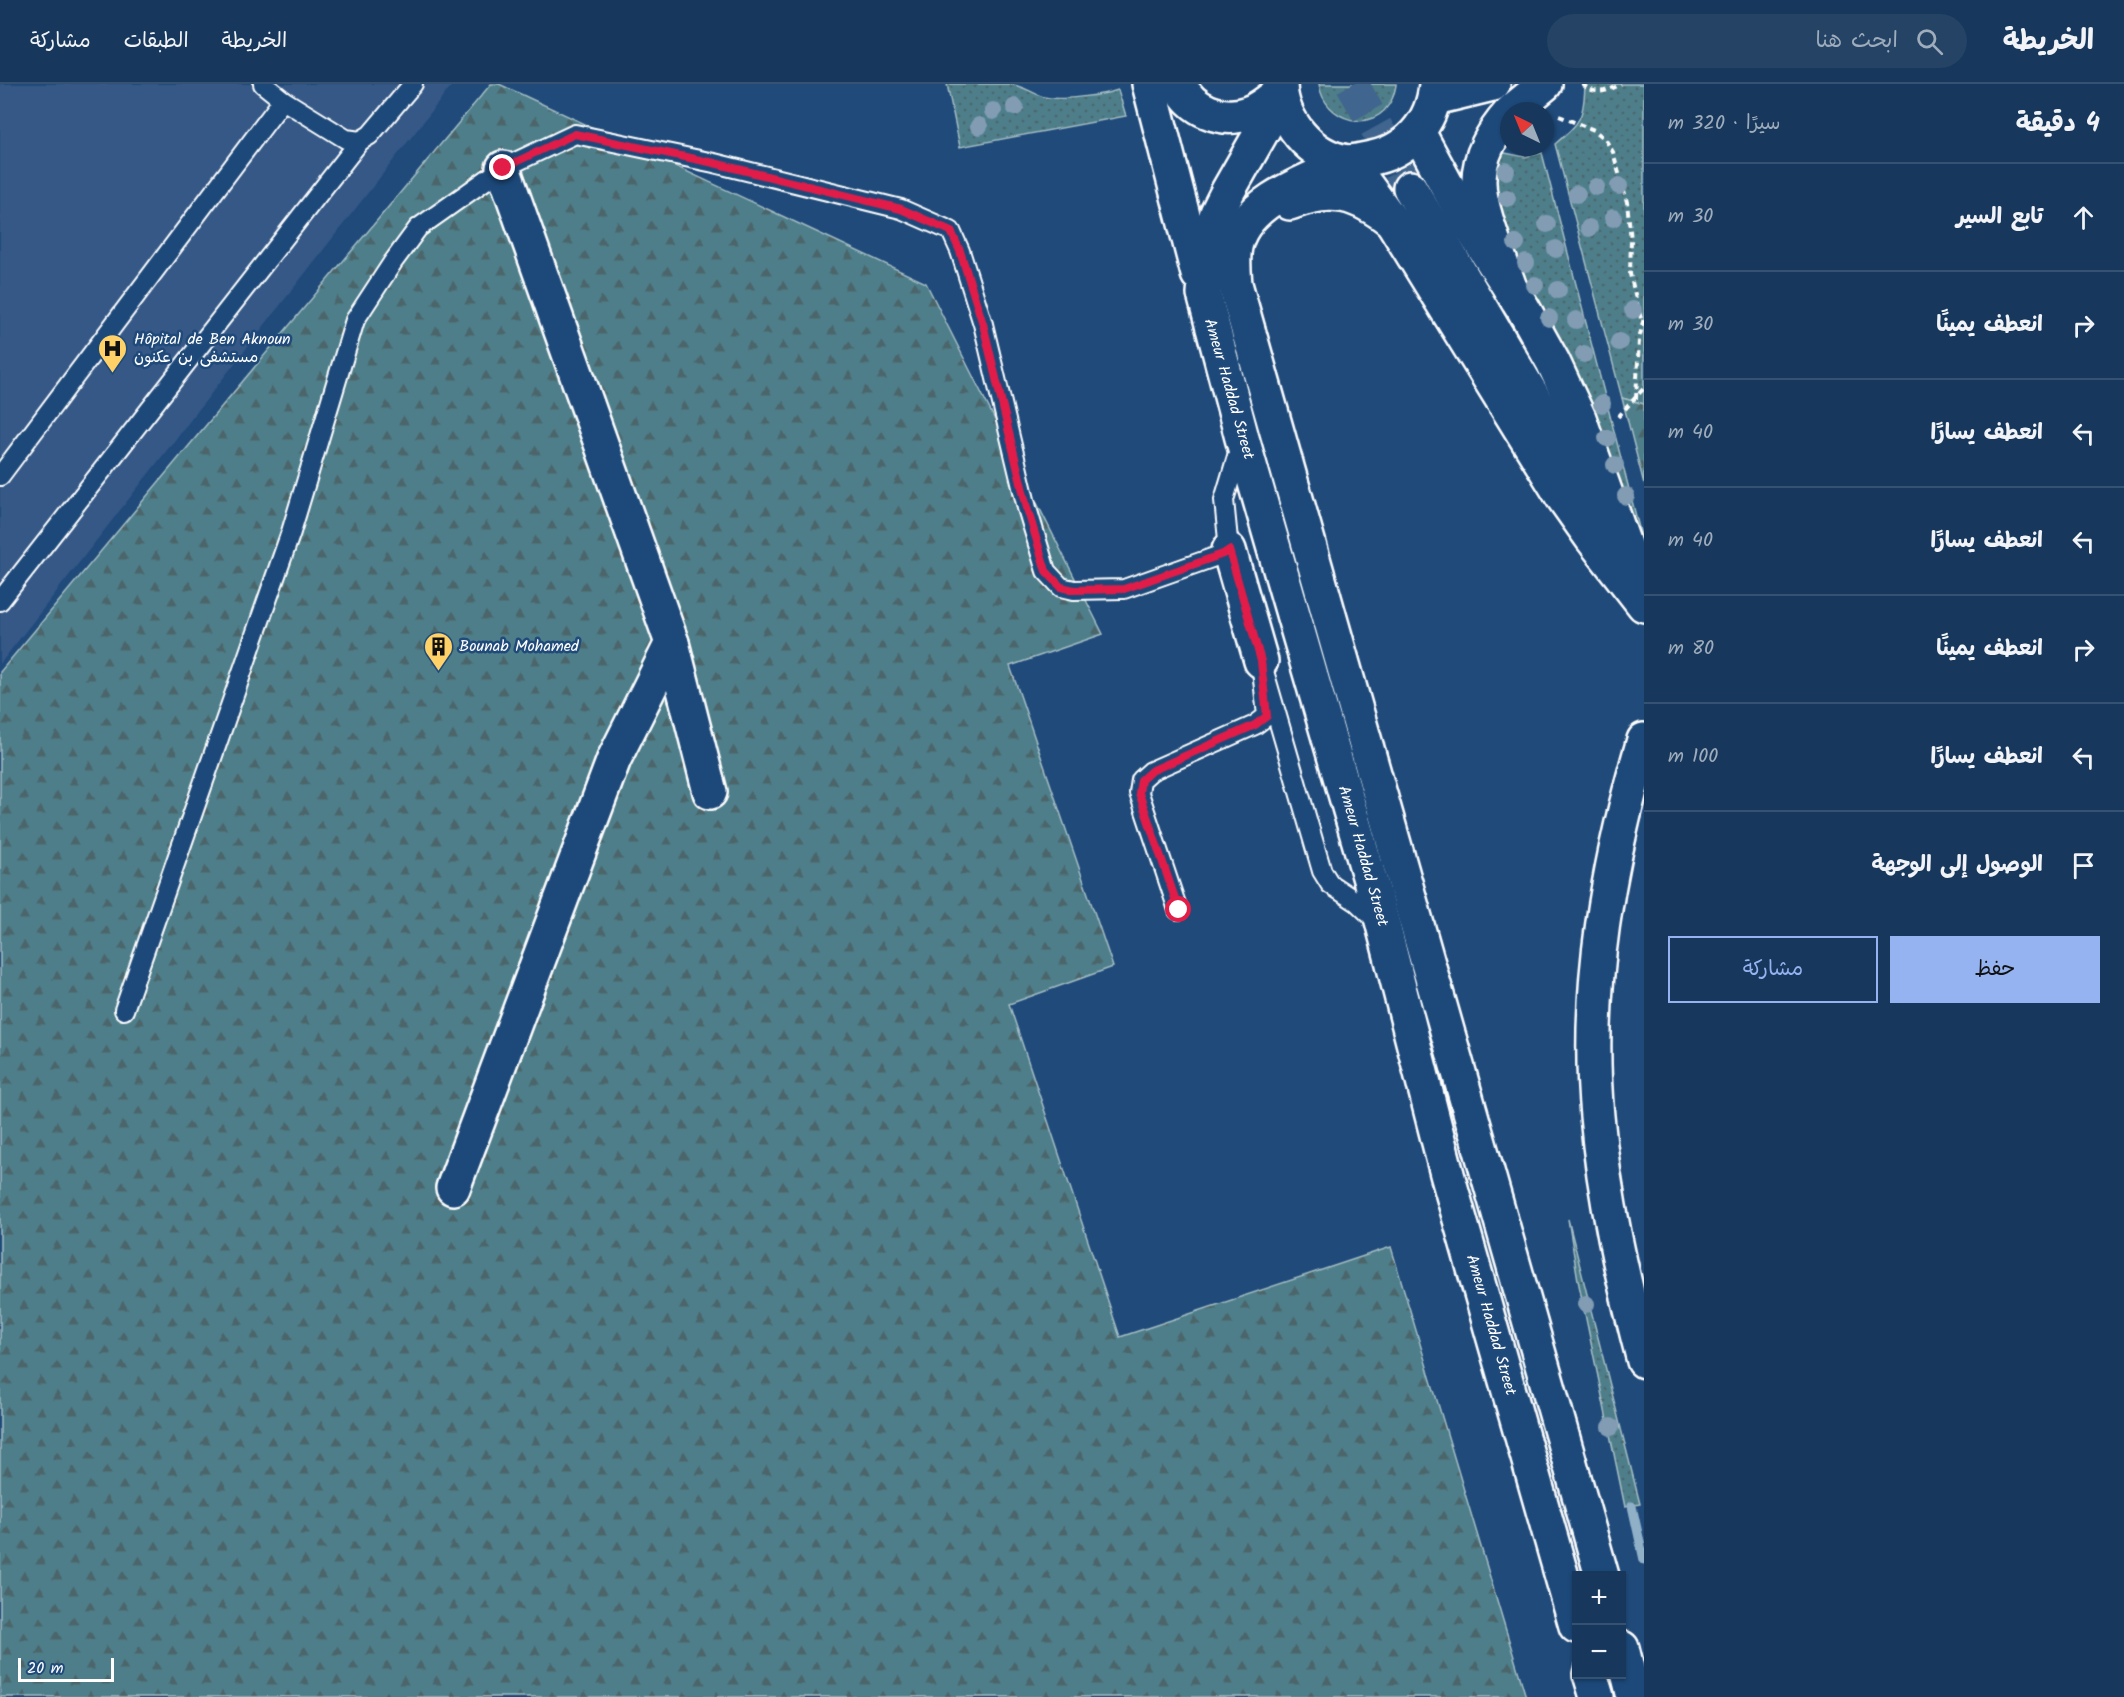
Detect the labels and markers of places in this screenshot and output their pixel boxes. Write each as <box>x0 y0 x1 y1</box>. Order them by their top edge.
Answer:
place label: Hôpital de Ben Aknoun مستشفى بن عكنون <box>134 327 291 370</box>
hospital icon: Hôpital de Ben Aknoun مستشفى بن عكنون <box>97 332 129 374</box>
building icon: Bounab Mohamed <box>422 630 454 672</box>
place label: Bounab Mohamed <box>459 634 580 659</box>

